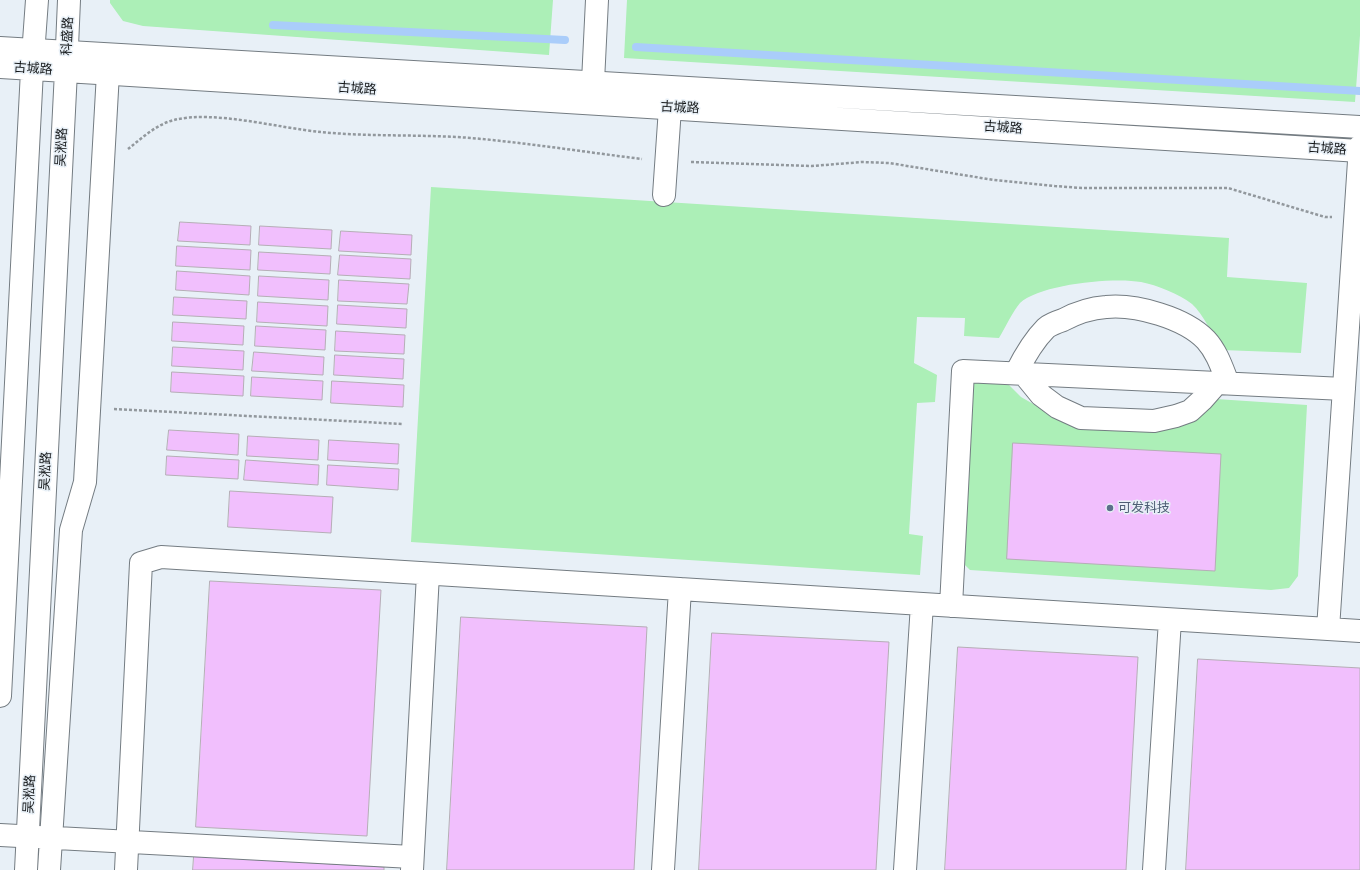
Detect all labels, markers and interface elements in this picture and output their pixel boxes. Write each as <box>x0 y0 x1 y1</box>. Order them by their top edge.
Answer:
street label: 科盛路 <box>59 16 77 56</box>
street label: 古城路 <box>13 60 53 78</box>
street label: 古城路 <box>337 80 377 98</box>
street label: 古城路 <box>660 99 700 117</box>
street label: 古城路 <box>983 119 1023 137</box>
street label: 吴淞路 <box>53 127 71 167</box>
street label: 古城路 <box>1307 140 1347 158</box>
street label: 吴淞路 <box>37 451 55 491</box>
place label: 可发科技 <box>1118 500 1170 516</box>
marker: 可发科技 <box>1105 503 1115 513</box>
street label: 吴淞路 <box>21 774 39 814</box>

